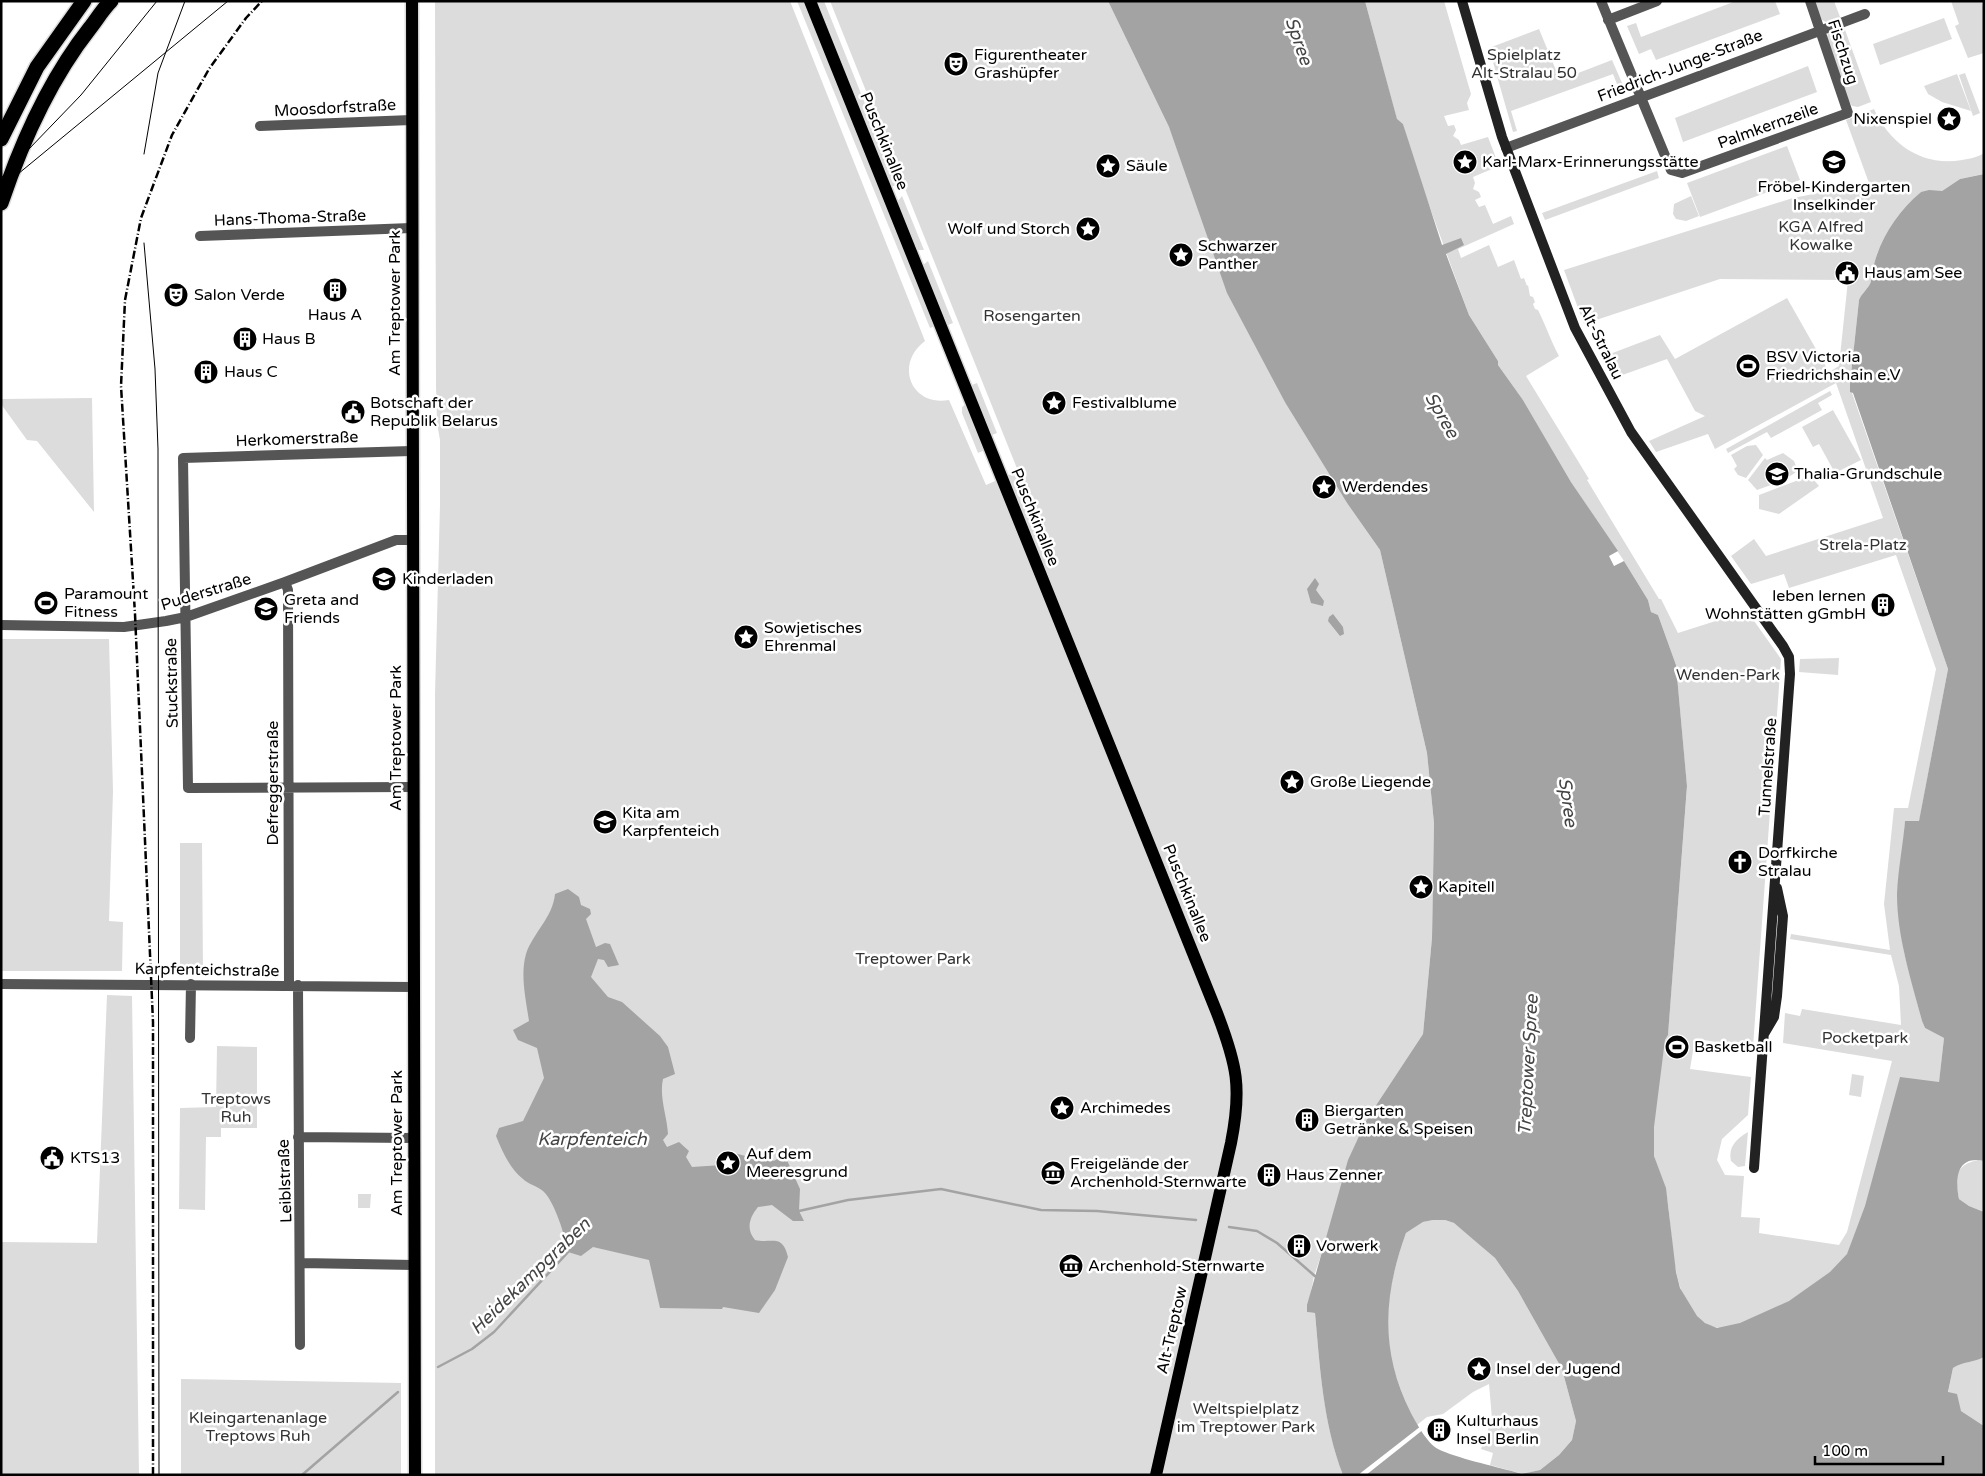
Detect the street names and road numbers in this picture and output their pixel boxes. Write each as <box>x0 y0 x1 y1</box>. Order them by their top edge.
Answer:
street label: Fischzug <box>1823 17 1863 87</box>
street label: Friedrich-Junge-Straße <box>1595 25 1765 107</box>
street label: Puschkinallee <box>855 89 913 193</box>
street label: Moosdorfstraße <box>274 95 396 121</box>
street label: Palmkernzeile <box>1715 99 1821 153</box>
street label: Hans-Thoma-Straße <box>213 205 367 231</box>
street label: Am Treptower Park <box>385 230 405 376</box>
street label: Alt-Stralau <box>1574 301 1628 383</box>
street label: Herkomerstraße <box>235 427 359 451</box>
street label: Puschkinallee <box>1006 465 1064 569</box>
street label: Puderstraße <box>158 569 254 615</box>
street label: Stuckstraße <box>161 638 183 728</box>
street label: Am Treptower Park <box>386 665 406 811</box>
street label: Tunnelstraße <box>1755 717 1781 817</box>
street label: Defreggerstraße <box>263 721 283 845</box>
street label: Puschkinallee <box>1158 841 1216 945</box>
street label: Karpfenteichstraße <box>134 959 280 981</box>
street label: Am Treptower Park <box>387 1070 407 1216</box>
street label: Leiblstraße <box>274 1139 296 1223</box>
street label: Alt-Treptow <box>1152 1284 1192 1376</box>

